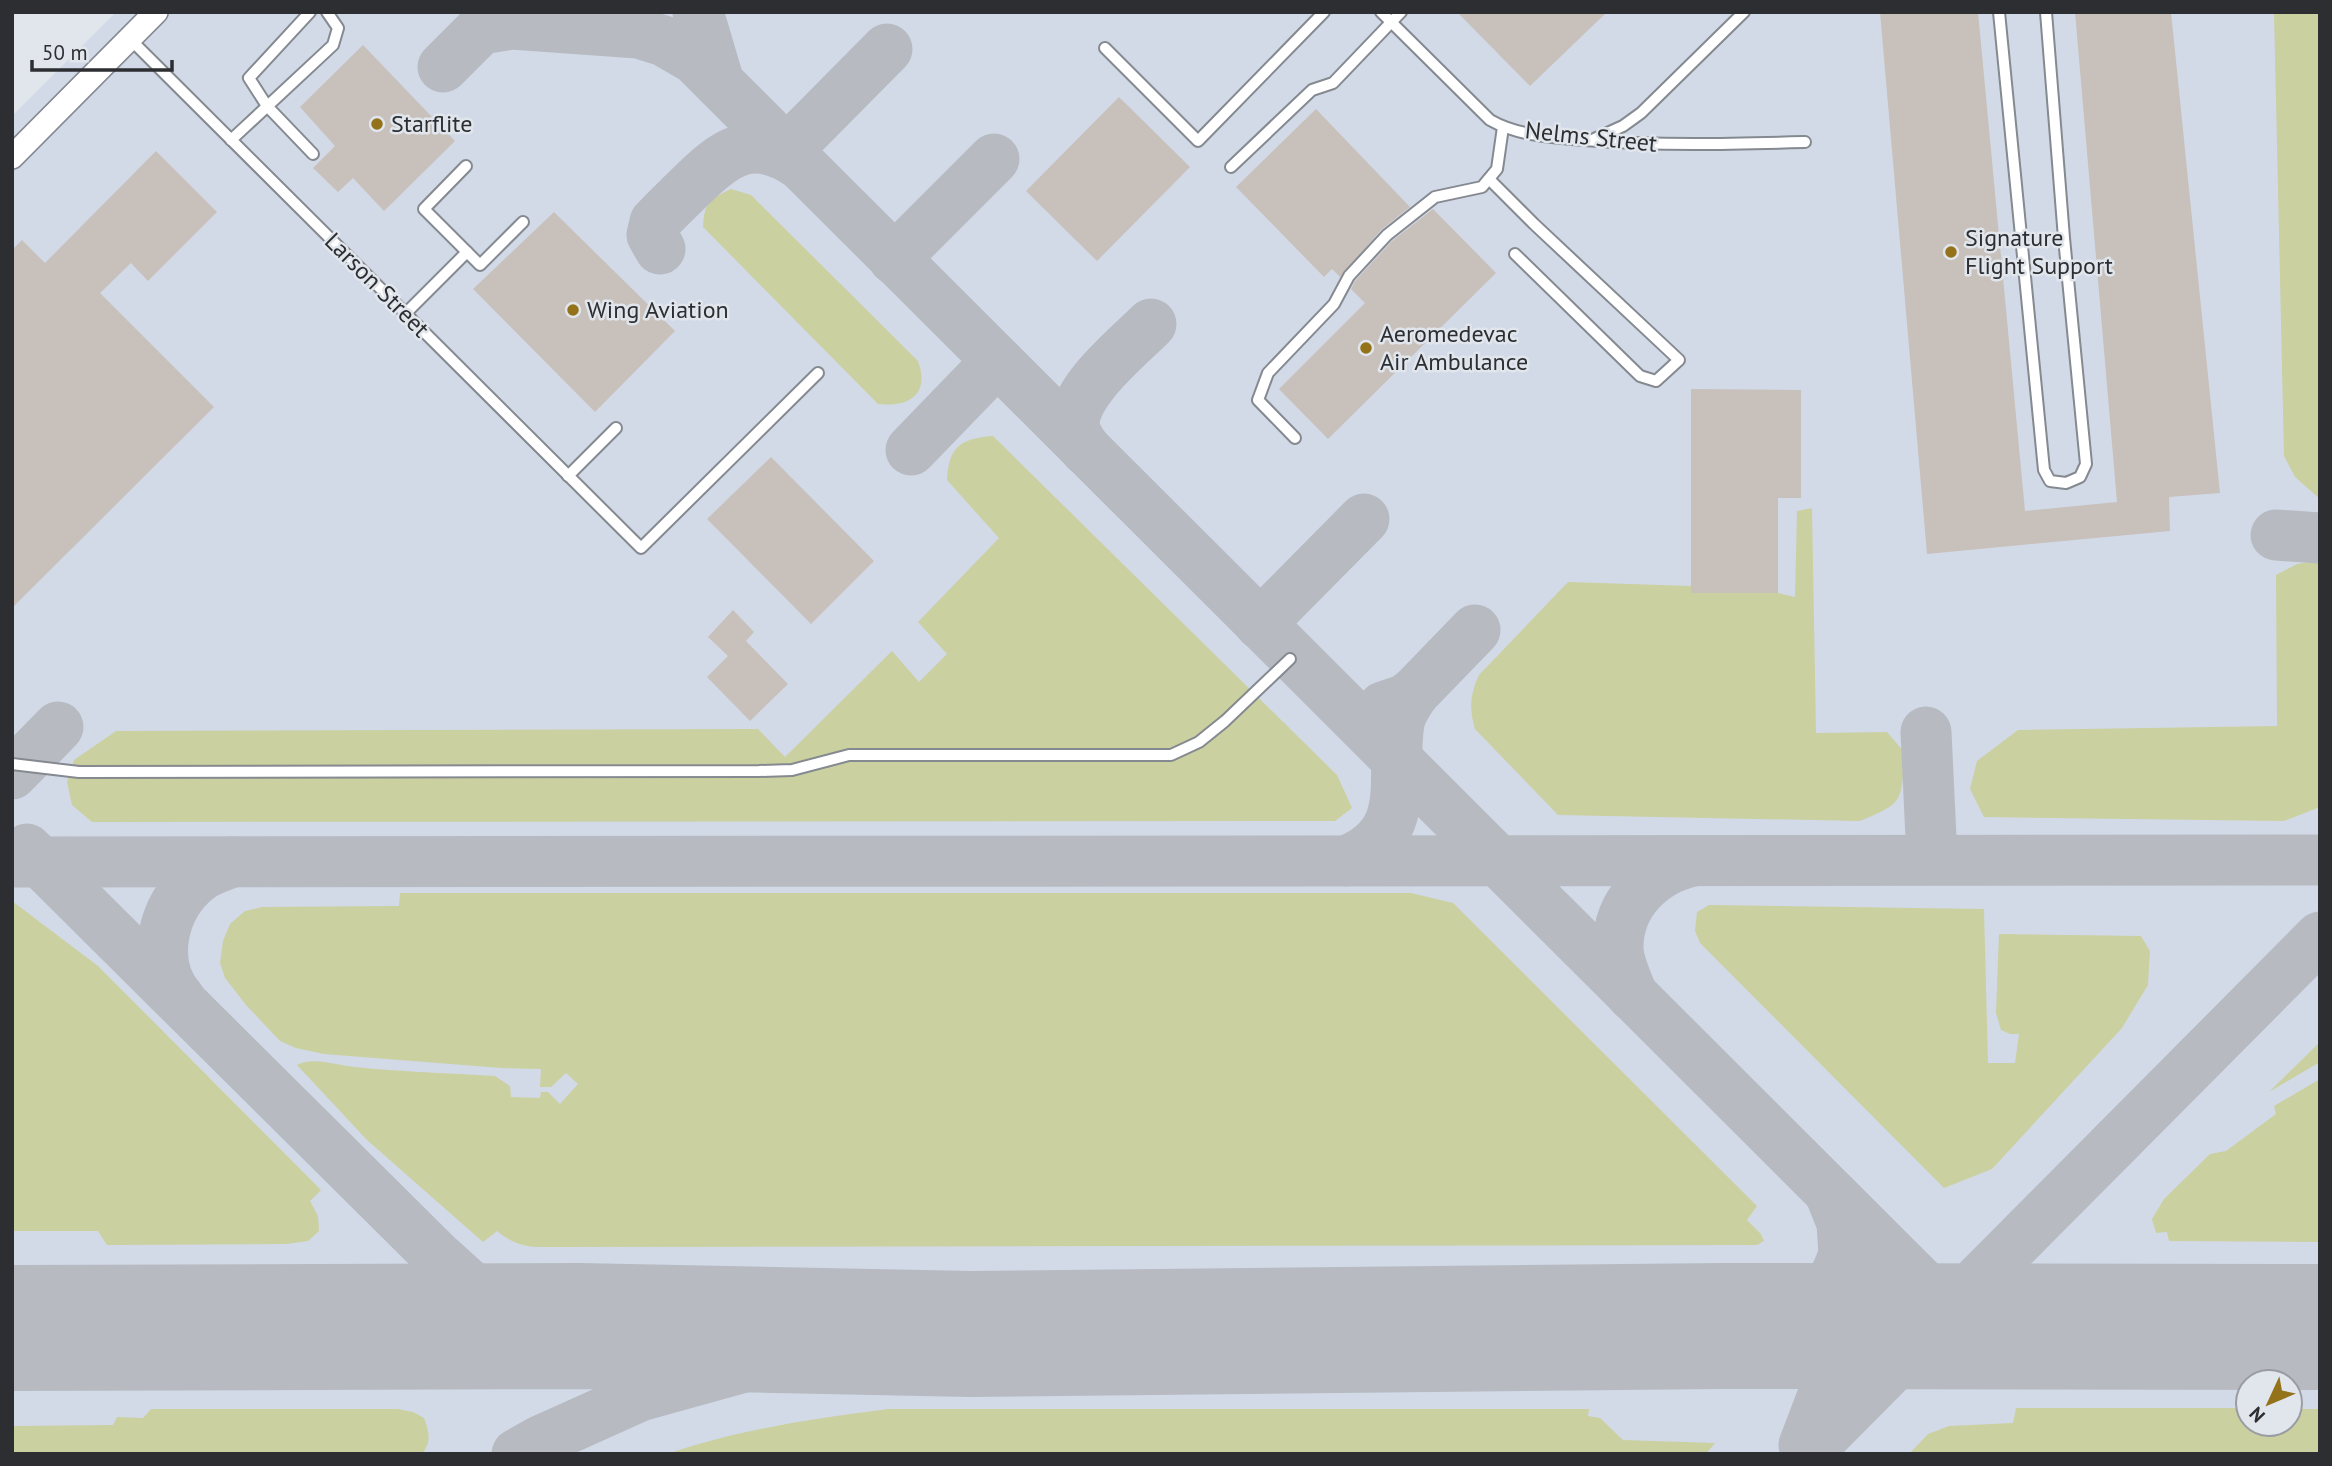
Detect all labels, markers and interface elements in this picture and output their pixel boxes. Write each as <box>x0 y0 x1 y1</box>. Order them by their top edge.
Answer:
scale bar <box>32 28 172 72</box>
text: 50 m <box>42 39 88 66</box>
place label: Starflite <box>391 108 472 139</box>
street label: Nelms Street <box>1523 114 1659 159</box>
marker: Starflite <box>369 116 385 132</box>
place label: Signature Flight Support <box>1965 222 2113 281</box>
street label: Larson Street <box>318 226 436 344</box>
marker: Signature Flight Support <box>1943 244 1959 260</box>
place label: Wing Aviation <box>587 294 729 325</box>
marker: Wing Aviation <box>565 302 581 318</box>
place label: Aeromedevac Air Ambulance <box>1380 318 1528 377</box>
marker: Aeromedevac Air Ambulance <box>1358 340 1374 356</box>
north arrow <box>2234 1368 2304 1438</box>
text: N <box>2244 1402 2270 1428</box>

